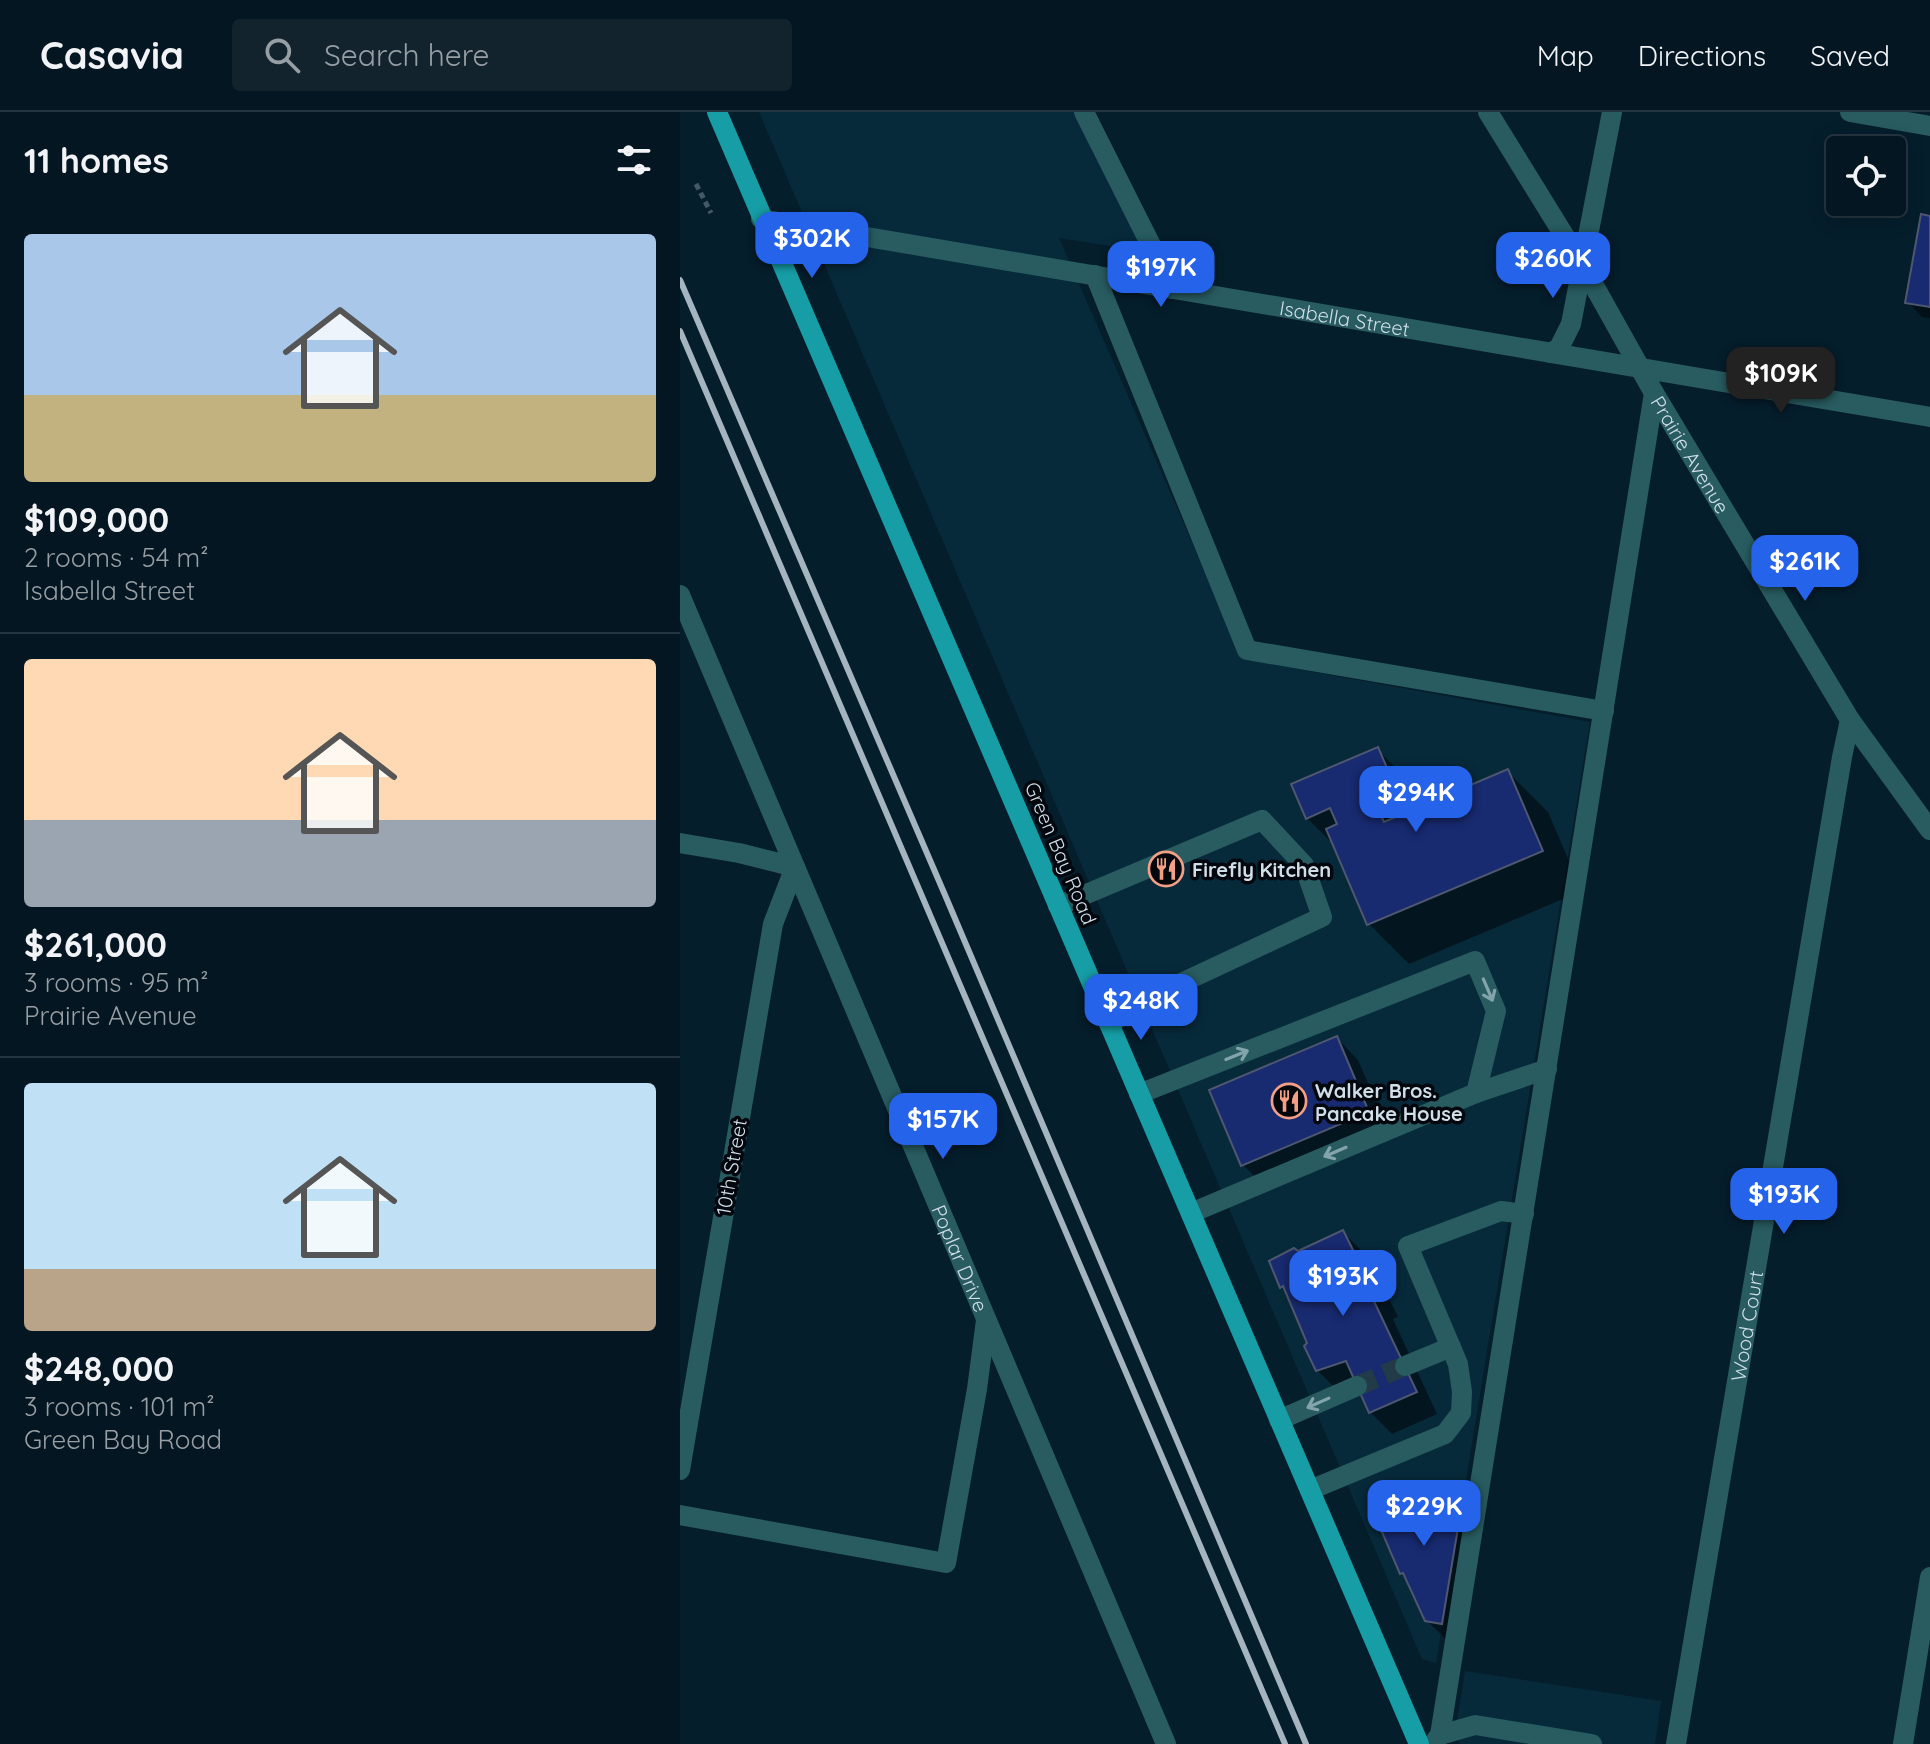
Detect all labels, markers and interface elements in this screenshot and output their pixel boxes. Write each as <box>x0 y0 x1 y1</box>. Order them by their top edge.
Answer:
search box <box>232 19 792 91</box>
text: Casavia <box>40 31 184 79</box>
icon: search <box>260 33 304 77</box>
text: Search here <box>324 36 490 74</box>
text: Map <box>1537 38 1594 73</box>
text: Directions <box>1638 38 1766 73</box>
text: Saved <box>1810 38 1890 73</box>
map controls <box>1826 136 1906 216</box>
button: locate <box>1826 136 1906 216</box>
icon: filters <box>612 138 656 182</box>
text: 11 homes <box>24 139 169 182</box>
pin: $302K <box>756 212 868 280</box>
text: $302K <box>773 221 851 254</box>
pin: $260K <box>1497 232 1609 300</box>
pin: $197K <box>1105 241 1217 309</box>
text: $260K <box>1514 241 1592 274</box>
text: $197K <box>1126 250 1196 283</box>
icon: home <box>268 286 412 430</box>
street label: Isabella Street <box>1278 295 1412 341</box>
pin: $109K <box>1725 347 1837 415</box>
text: $109K <box>1744 356 1818 389</box>
street label: Prairie Avenue <box>1646 391 1736 518</box>
text: $109,000 <box>24 498 169 541</box>
pin: $261K <box>1749 535 1861 603</box>
text: 2 rooms · 54 m² <box>24 541 208 574</box>
text: $261K <box>1769 544 1841 577</box>
text: Isabella Street <box>24 574 195 607</box>
icon: home <box>268 711 412 855</box>
pin: $294K <box>1360 766 1472 834</box>
text: $294K <box>1377 775 1455 808</box>
street label: Green Bay Road <box>1020 778 1102 928</box>
restaurant icon: Firefly Kitchen <box>1147 850 1185 888</box>
place label: Firefly Kitchen <box>1192 857 1331 882</box>
text: $261,000 <box>24 923 167 966</box>
text: 3 rooms · 95 m² <box>24 966 208 999</box>
pin: $248K <box>1085 974 1197 1042</box>
one-way arrow <box>1481 977 1496 1002</box>
text: $248K <box>1103 983 1179 1016</box>
text: Prairie Avenue <box>24 999 197 1032</box>
one-way arrow <box>1224 1046 1249 1061</box>
place label: Walker Bros. Pancake House <box>1315 1078 1463 1126</box>
restaurant icon: Walker Bros. Pancake House <box>1270 1082 1308 1120</box>
pin: $157K <box>887 1093 999 1161</box>
text: $157K <box>907 1102 979 1135</box>
street label: 10th Street <box>710 1117 752 1217</box>
icon: home <box>268 1135 412 1279</box>
one-way arrow <box>1323 1146 1348 1161</box>
pin: $193K <box>1728 1168 1840 1236</box>
text: $193K <box>1748 1177 1820 1210</box>
street label: Poplar Drive <box>927 1201 994 1316</box>
pin: $193K <box>1287 1250 1399 1318</box>
text: $193K <box>1307 1259 1379 1292</box>
street label: Wood Court <box>1725 1268 1768 1383</box>
text: $248,000 <box>24 1347 174 1390</box>
text: 3 rooms · 101 m² <box>24 1390 215 1423</box>
one-way arrow <box>1306 1396 1331 1411</box>
text: Green Bay Road <box>24 1423 222 1456</box>
pin: $229K <box>1368 1480 1480 1548</box>
text: $229K <box>1386 1489 1462 1522</box>

